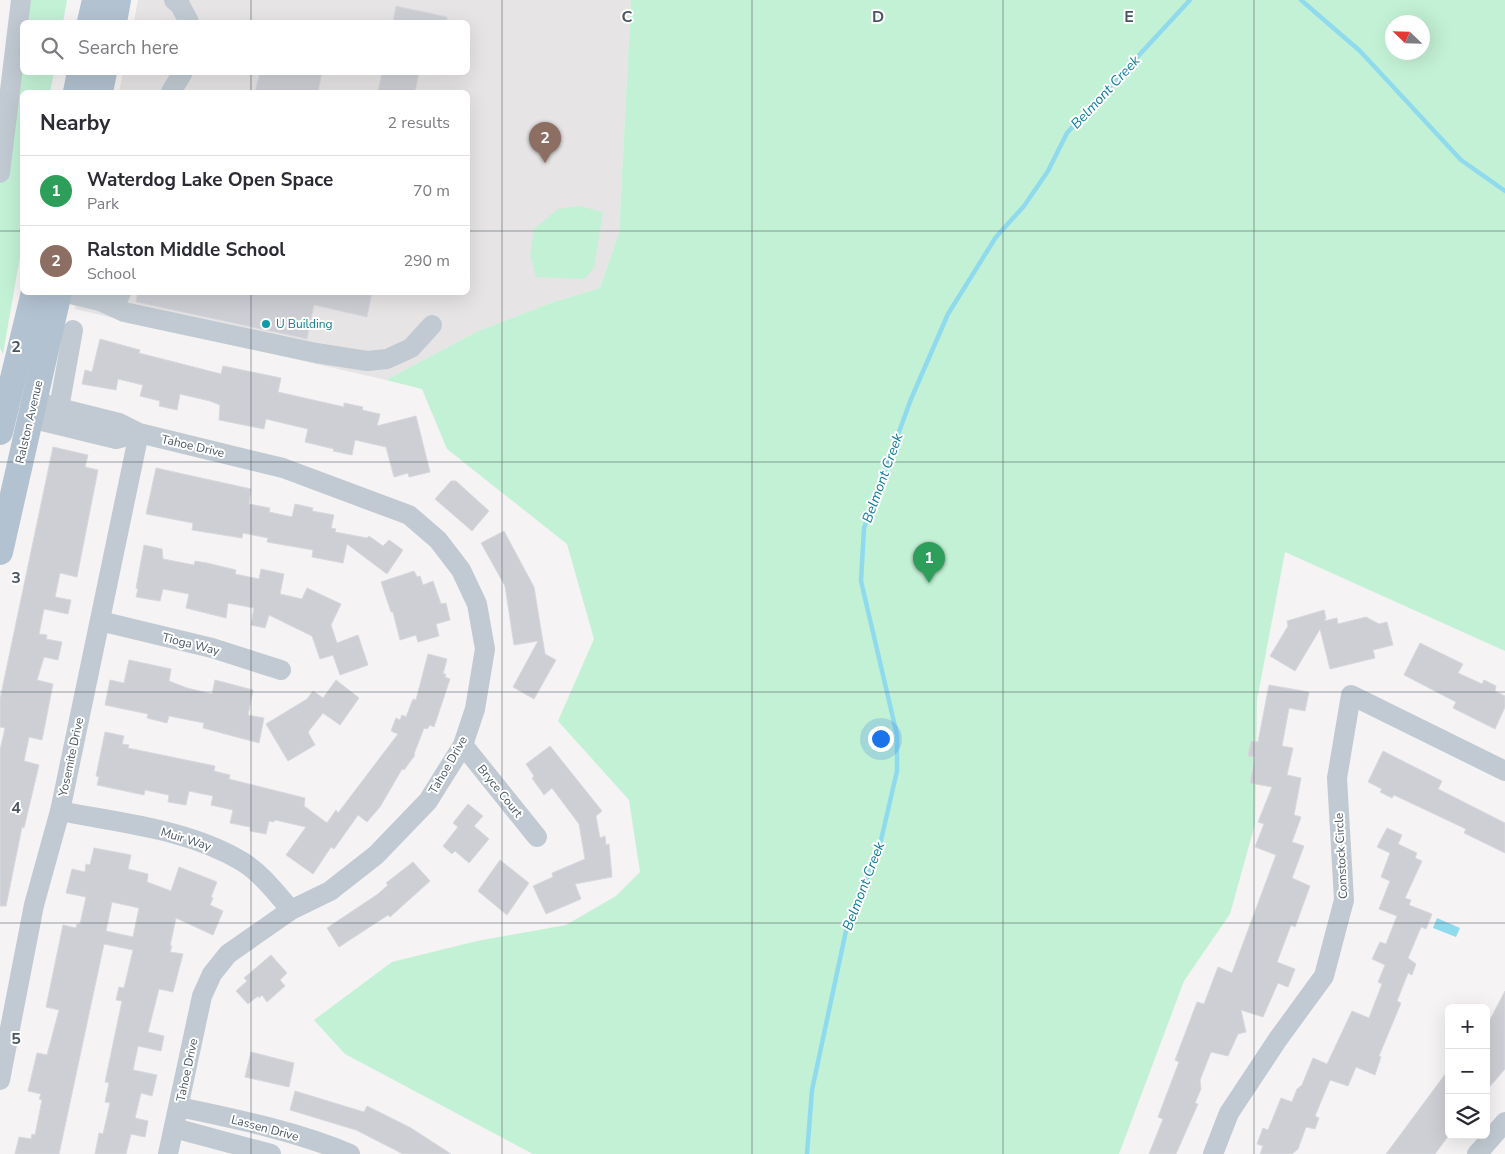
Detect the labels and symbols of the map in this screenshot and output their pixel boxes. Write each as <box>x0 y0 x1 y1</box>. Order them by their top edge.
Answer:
text: C <box>622 6 633 28</box>
text: D <box>872 6 884 28</box>
text: E <box>1124 6 1134 28</box>
north arrow <box>1385 15 1430 60</box>
water label: Belmont Creek <box>1067 51 1145 133</box>
pin: 2 <box>529 122 561 163</box>
place label: U Building <box>276 316 333 332</box>
marker: U Building <box>260 318 272 330</box>
text: 2 <box>11 336 21 358</box>
street label: Ralston Avenue <box>12 379 46 465</box>
water label: Belmont Creek <box>858 430 908 525</box>
street label: Tahoe Drive <box>160 431 226 461</box>
pin: 1 <box>913 542 945 583</box>
text: 3 <box>11 567 21 589</box>
street label: Tioga Way <box>161 629 222 659</box>
street label: Yosemite Drive <box>55 716 87 799</box>
your location <box>868 726 894 752</box>
street label: Tahoe Drive <box>425 733 471 797</box>
street label: Bryce Court <box>474 761 527 821</box>
text: 4 <box>11 797 21 819</box>
street label: Comstock Circle <box>1331 812 1351 900</box>
street label: Muir Way <box>159 824 214 855</box>
water label: Belmont Creek <box>838 838 889 933</box>
text: 5 <box>11 1028 21 1050</box>
street label: Tahoe Drive <box>173 1037 201 1103</box>
street label: Lassen Drive <box>230 1111 300 1145</box>

